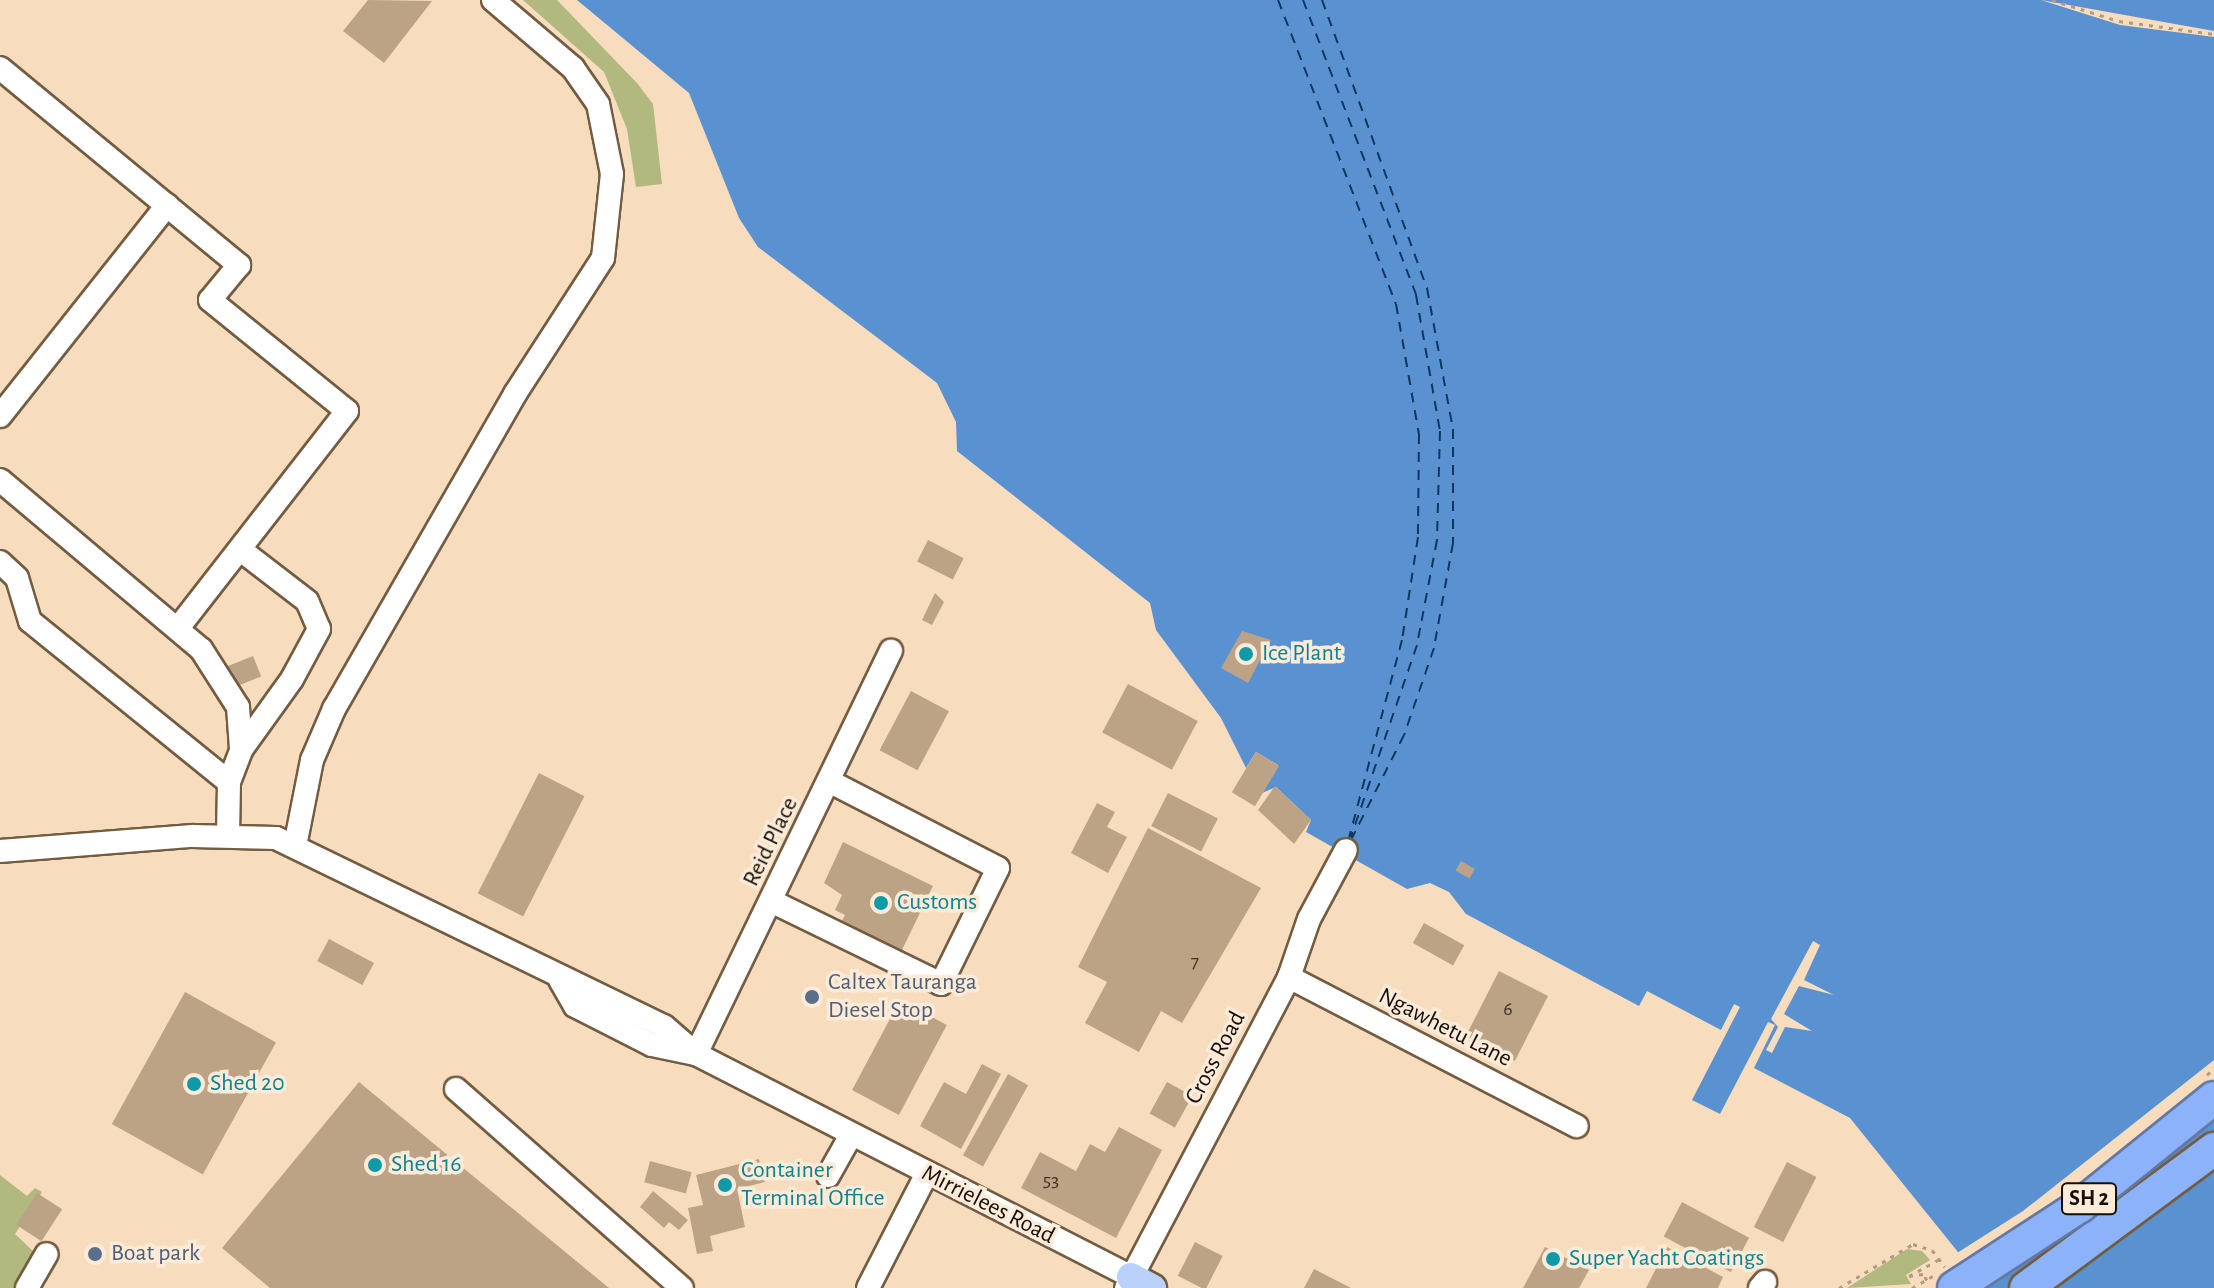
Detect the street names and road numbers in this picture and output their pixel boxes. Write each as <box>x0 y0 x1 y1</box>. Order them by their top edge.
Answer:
street label: Reid Place <box>737 793 805 891</box>
street label: Ngawhetu Lane <box>1374 982 1516 1074</box>
street label: Cross Road <box>1180 1007 1252 1109</box>
street label: Mirrielees Road <box>917 1159 1059 1251</box>
road number: SH 2 <box>2061 1181 2117 1217</box>

